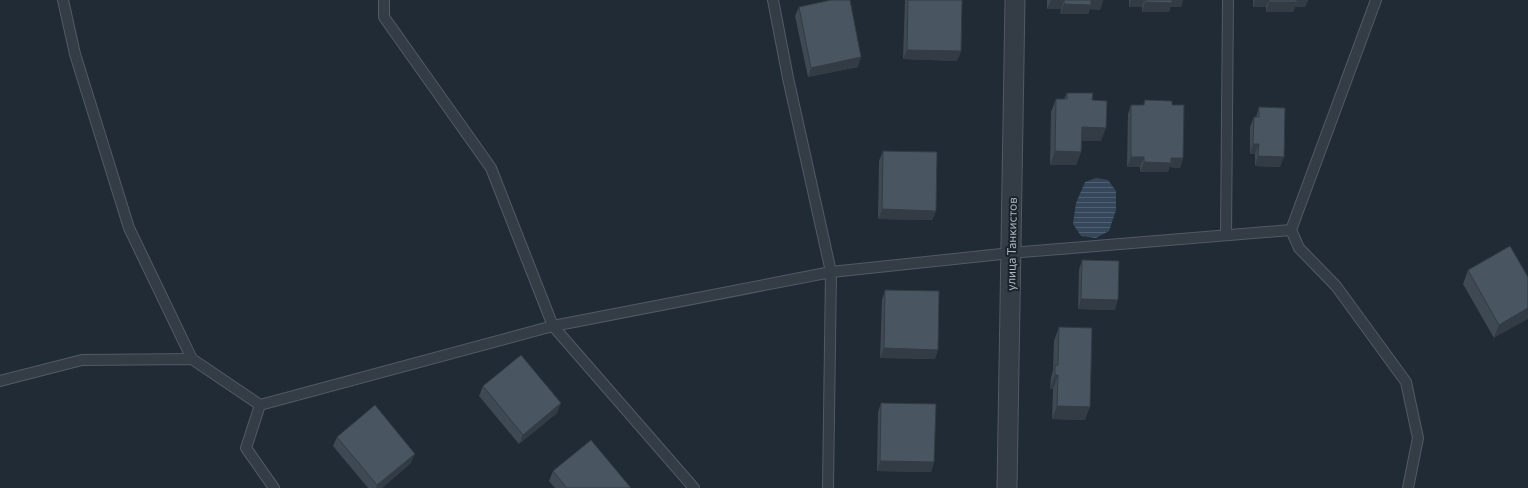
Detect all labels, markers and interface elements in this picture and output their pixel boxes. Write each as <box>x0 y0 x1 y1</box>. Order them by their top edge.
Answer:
street label: улица Танкистов <box>1003 197 1019 291</box>

